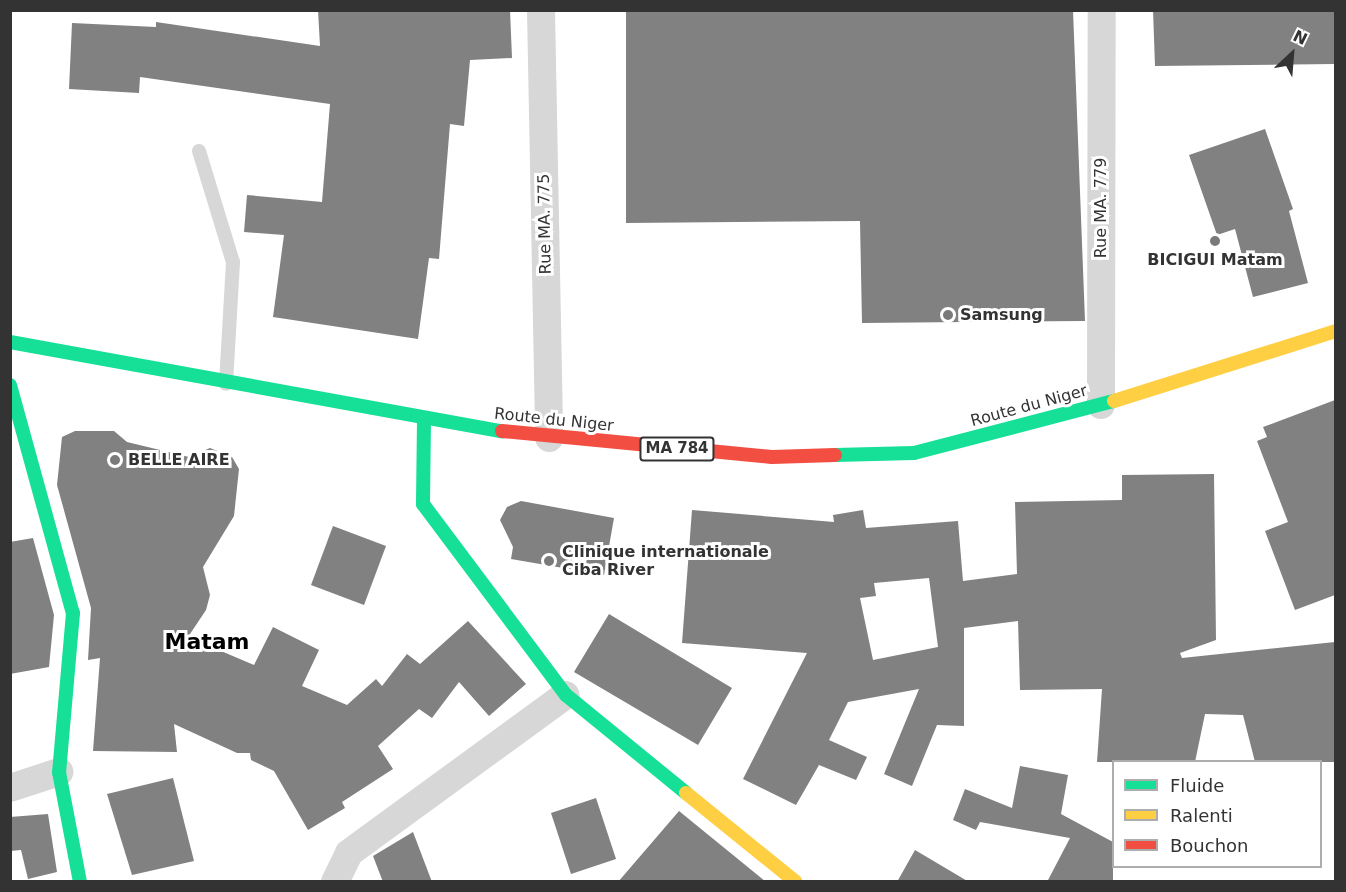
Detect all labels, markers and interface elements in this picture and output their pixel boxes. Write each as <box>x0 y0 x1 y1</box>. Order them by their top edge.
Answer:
north arrow <box>1262 24 1322 84</box>
text: N <box>1290 26 1310 49</box>
street label: Rue MA. 779 <box>1091 158 1111 258</box>
street label: Rue MA. 775 <box>535 174 555 274</box>
marker: BICIGUI Matam <box>1208 234 1222 248</box>
place label: BICIGUI Matam <box>1147 250 1283 270</box>
place label: Samsung <box>960 305 1043 325</box>
marker: Samsung <box>941 308 955 322</box>
street label: Route du Niger <box>969 381 1089 431</box>
street label: Route du Niger <box>493 404 615 436</box>
road number: MA 784 <box>638 437 716 461</box>
place label: BELLE AIRE <box>128 450 230 470</box>
marker: BELLE AIRE <box>106 451 124 469</box>
place label: Clinique internationale Ciba River <box>562 542 769 580</box>
marker: Clinique internationale Ciba River <box>540 552 558 570</box>
district label: Matam <box>164 629 250 655</box>
legend <box>1112 760 1322 868</box>
text: Fluide <box>1170 775 1224 796</box>
text: Ralenti <box>1170 805 1233 826</box>
text: Bouchon <box>1170 835 1249 856</box>

